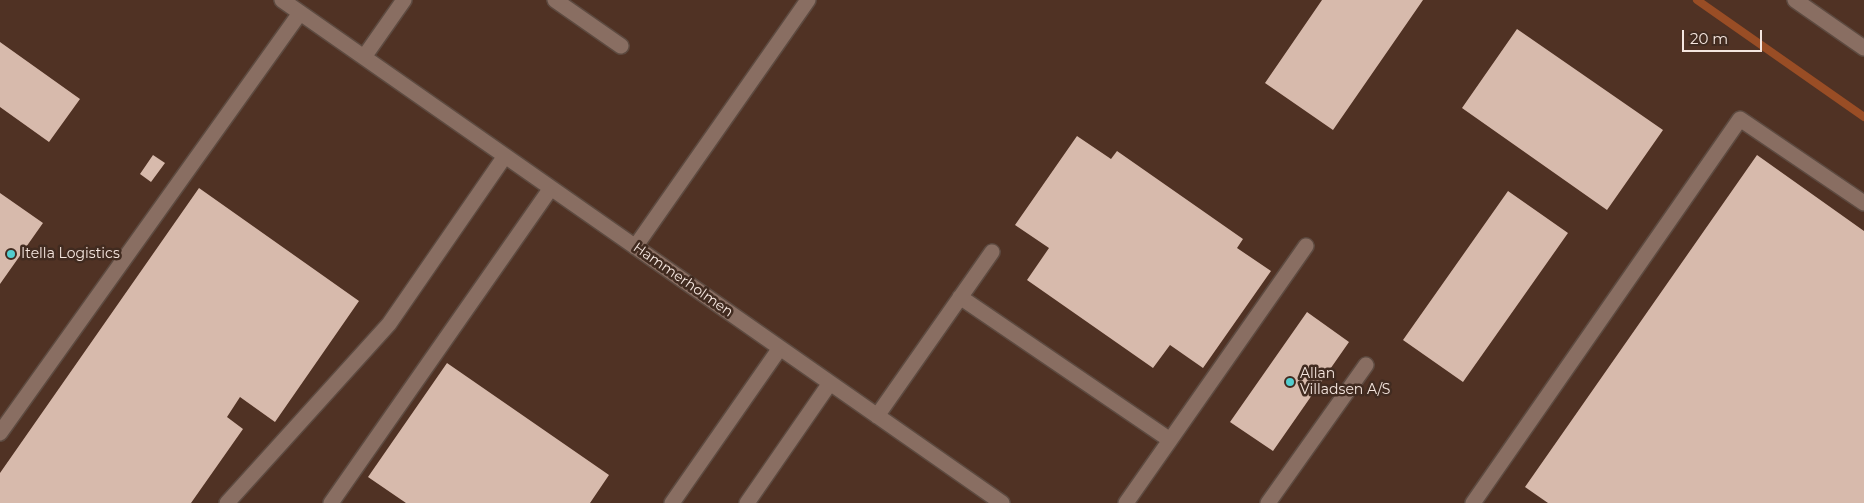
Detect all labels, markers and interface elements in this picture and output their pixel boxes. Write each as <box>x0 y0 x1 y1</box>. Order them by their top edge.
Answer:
scale bar <box>1684 20 1764 52</box>
text: 20 m <box>1690 29 1728 48</box>
street label: Hammerholmen <box>630 239 736 321</box>
place label: Itella Logistics <box>21 246 120 262</box>
marker: Itella Logistics <box>5 248 17 260</box>
place label: Allan Villadsen A/S <box>1300 366 1390 398</box>
marker: Allan Villadsen A/S <box>1284 376 1296 388</box>

